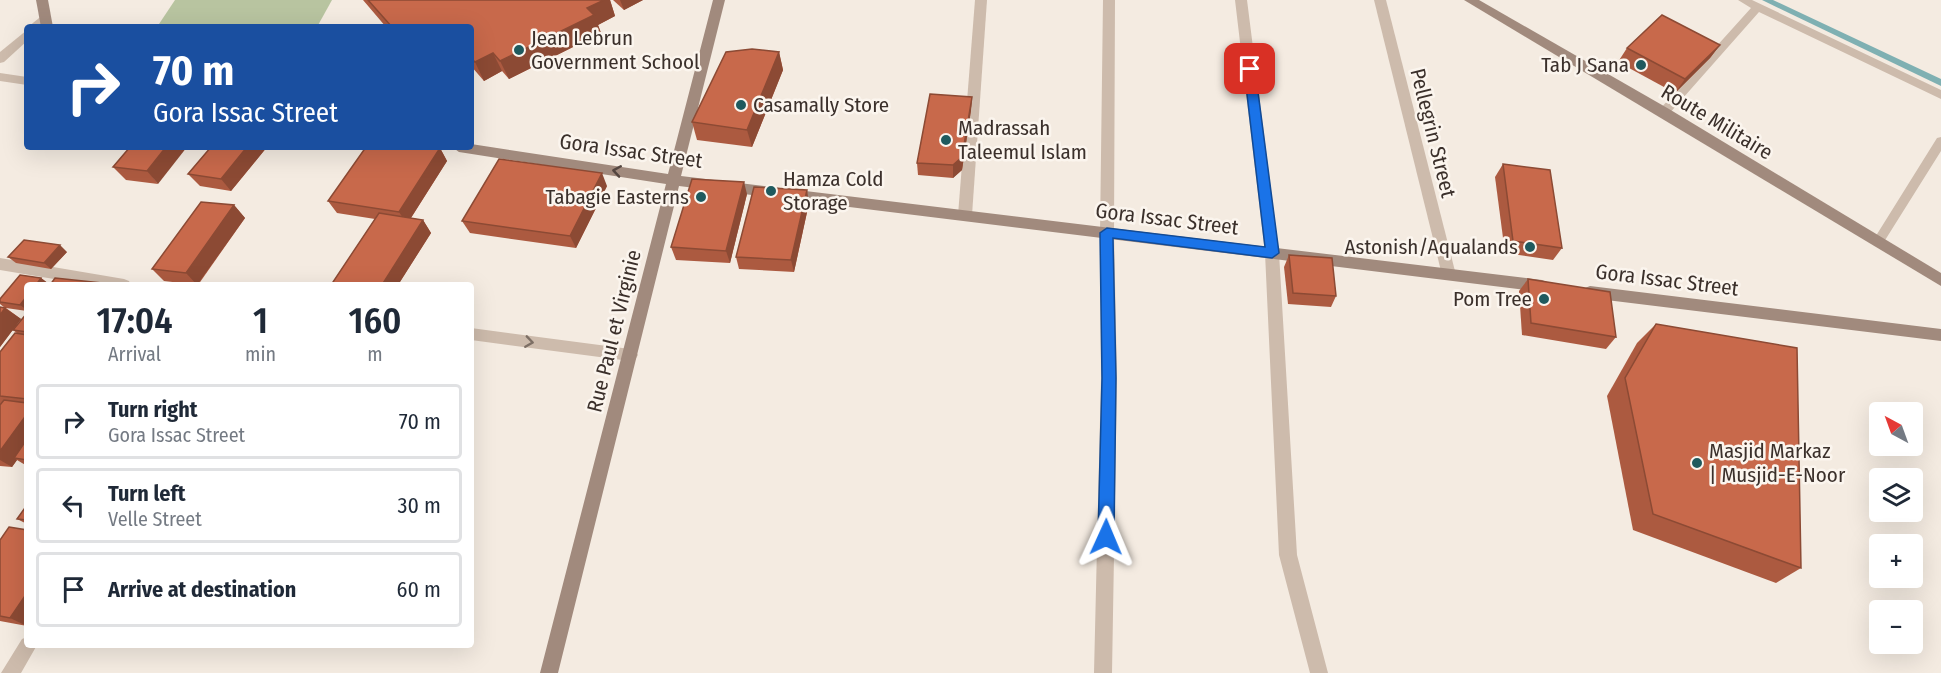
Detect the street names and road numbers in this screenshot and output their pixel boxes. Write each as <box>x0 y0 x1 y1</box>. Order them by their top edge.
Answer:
street label: Pellegrin Street <box>1404 66 1462 200</box>
street label: Route Militaire <box>1657 79 1777 165</box>
street label: Gora Issac Street <box>558 128 704 174</box>
street label: Gora Issac Street <box>1094 197 1240 241</box>
street label: Rue Paul et Virginie <box>581 247 647 415</box>
street label: Gora Issac Street <box>1594 258 1740 302</box>

